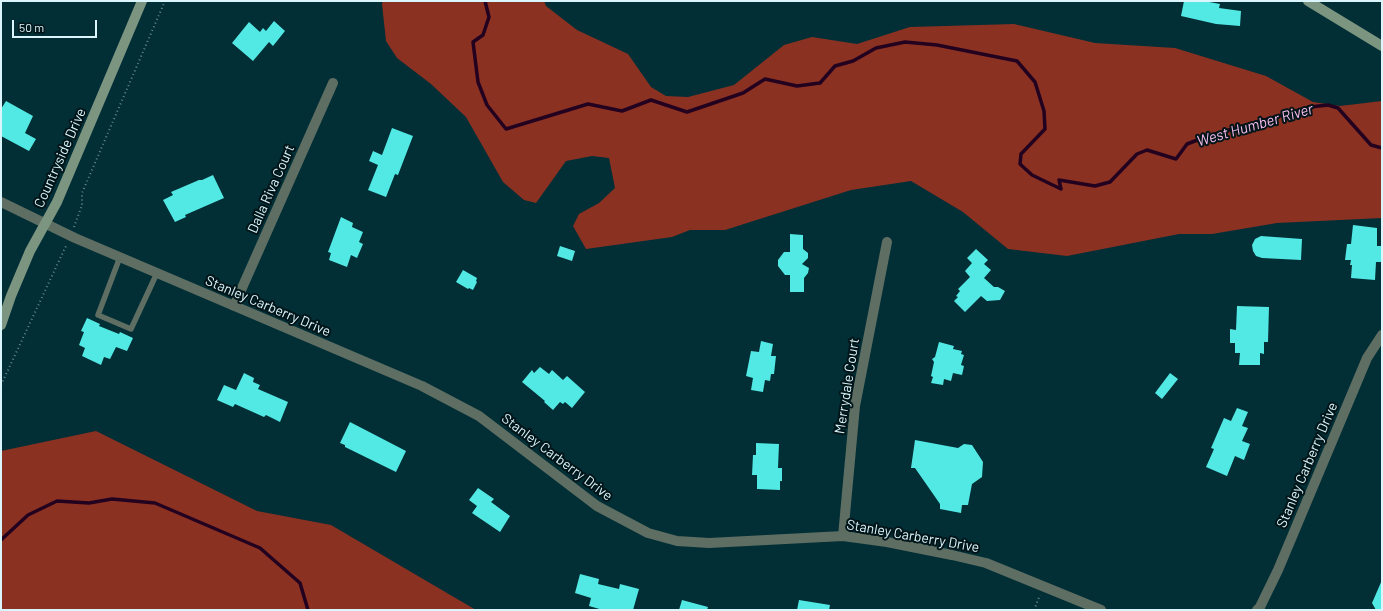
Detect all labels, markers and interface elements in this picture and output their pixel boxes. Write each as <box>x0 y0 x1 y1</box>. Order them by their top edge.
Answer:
scale bar <box>14 12 99 38</box>
text: 50 m <box>19 20 44 34</box>
water label: West Humber River <box>1195 100 1315 150</box>
street label: Countryside Drive <box>31 106 89 210</box>
street label: Dalla Riva Court <box>244 142 298 236</box>
street label: Stanley Carberry Drive <box>203 272 333 340</box>
street label: Merrydale Court <box>831 337 863 435</box>
street label: Stanley Carberry Drive <box>1273 400 1341 530</box>
street label: Stanley Carberry Drive <box>498 410 616 504</box>
street label: Stanley Carberry Drive <box>845 516 981 556</box>

